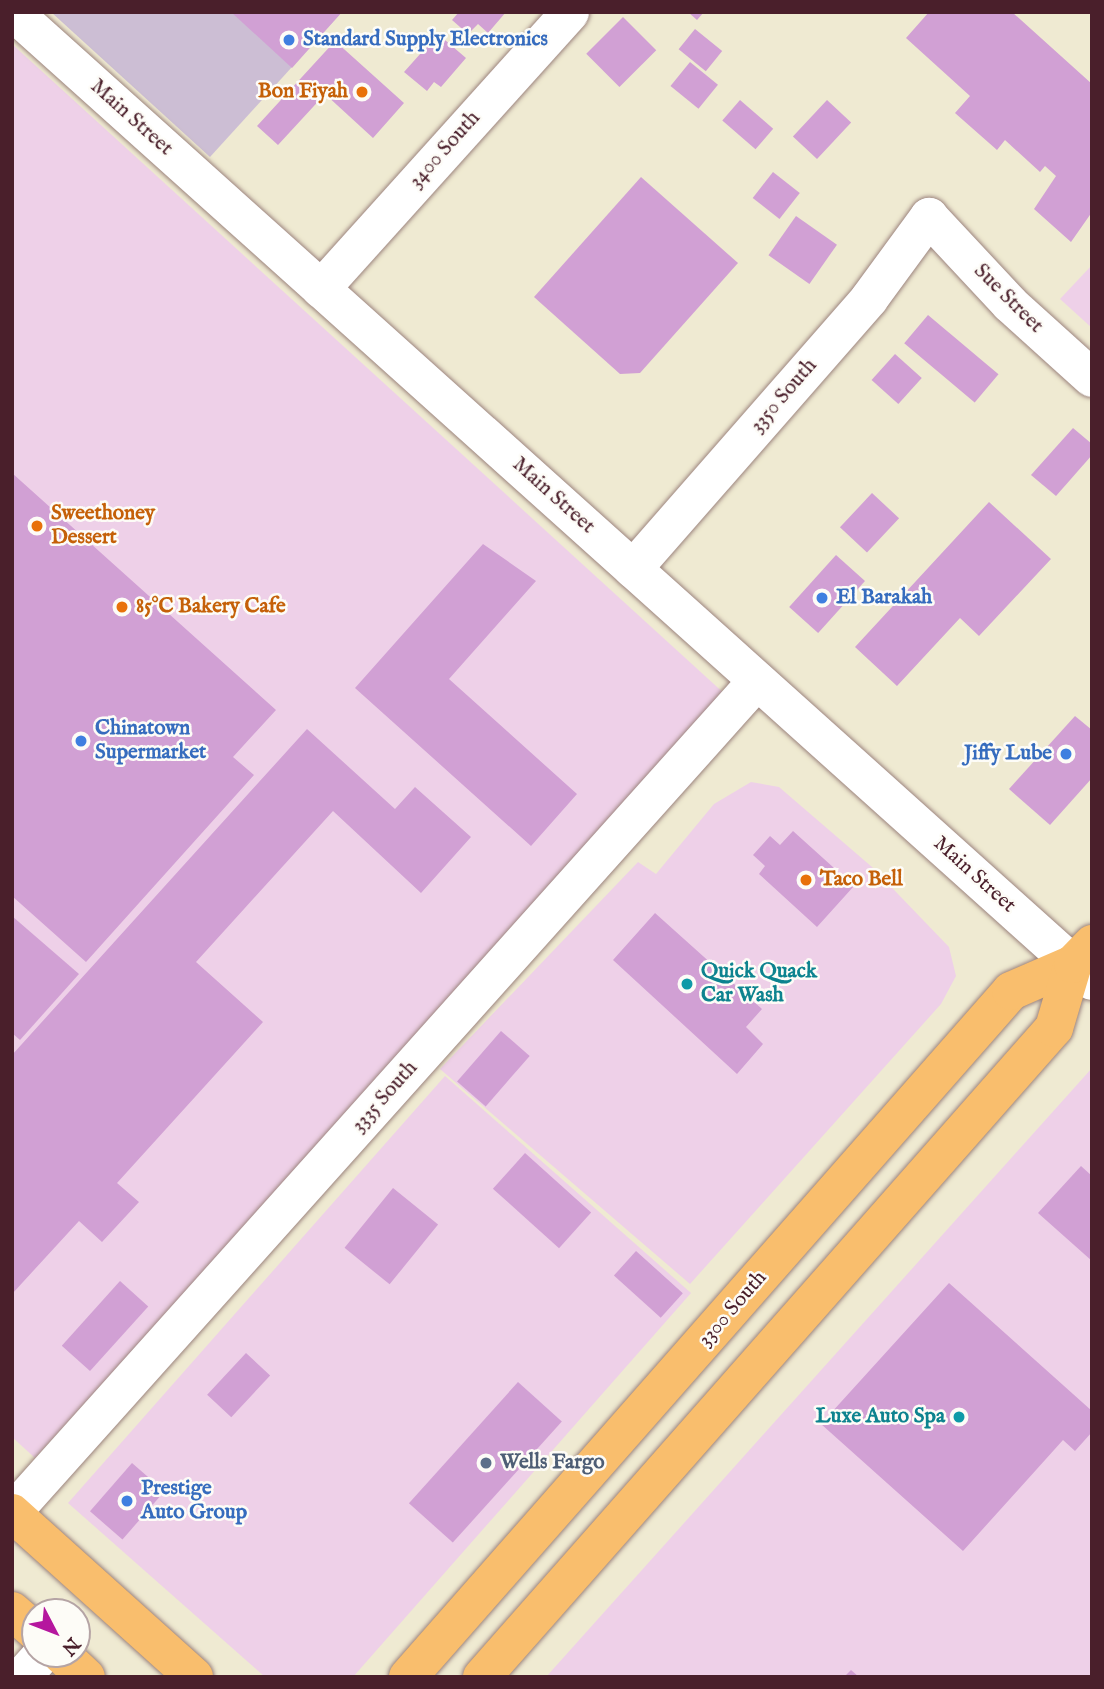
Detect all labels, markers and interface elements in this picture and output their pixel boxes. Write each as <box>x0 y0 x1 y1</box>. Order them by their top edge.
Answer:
place label: Standard Supply Electronics <box>303 27 548 53</box>
marker: Standard Supply Electronics <box>281 32 297 48</box>
street label: Main Street <box>85 74 177 162</box>
place label: Bon Fiyah <box>258 79 348 105</box>
marker: Bon Fiyah <box>354 84 370 100</box>
street label: 3400 South <box>404 106 486 194</box>
street label: Sue Street <box>968 259 1048 339</box>
street label: 3350 South <box>745 354 823 438</box>
street label: Main Street <box>507 452 599 540</box>
place label: Sweethoney Dessert <box>51 501 155 551</box>
marker: Sweethoney Dessert <box>29 518 45 534</box>
place label: El Barakah <box>836 585 932 611</box>
marker: El Barakah <box>814 590 830 606</box>
place label: 85°C Bakery Cafe <box>136 594 286 620</box>
marker: 85°C Bakery Cafe <box>114 599 130 615</box>
place label: Chinatown Supermarket <box>95 716 206 766</box>
marker: Chinatown Supermarket <box>73 733 89 749</box>
place label: Jiffy Lube <box>964 741 1052 767</box>
marker: Jiffy Lube <box>1058 746 1074 762</box>
street label: Main Street <box>928 831 1020 919</box>
place label: Taco Bell <box>820 867 903 893</box>
marker: Taco Bell <box>798 872 814 888</box>
place label: Quick Quack Car Wash <box>701 959 817 1009</box>
marker: Quick Quack Car Wash <box>679 976 695 992</box>
street label: 3335 South <box>347 1056 423 1138</box>
street label: 3300 South <box>693 1266 773 1352</box>
place label: Luxe Auto Spa <box>816 1404 945 1430</box>
marker: Luxe Auto Spa <box>951 1409 967 1425</box>
place label: Wells Fargo <box>500 1450 605 1476</box>
marker: Wells Fargo <box>478 1455 494 1471</box>
place label: Prestige Auto Group <box>141 1476 247 1526</box>
marker: Prestige Auto Group <box>119 1493 135 1509</box>
north arrow <box>21 1598 91 1668</box>
text: N <box>56 1632 85 1660</box>

